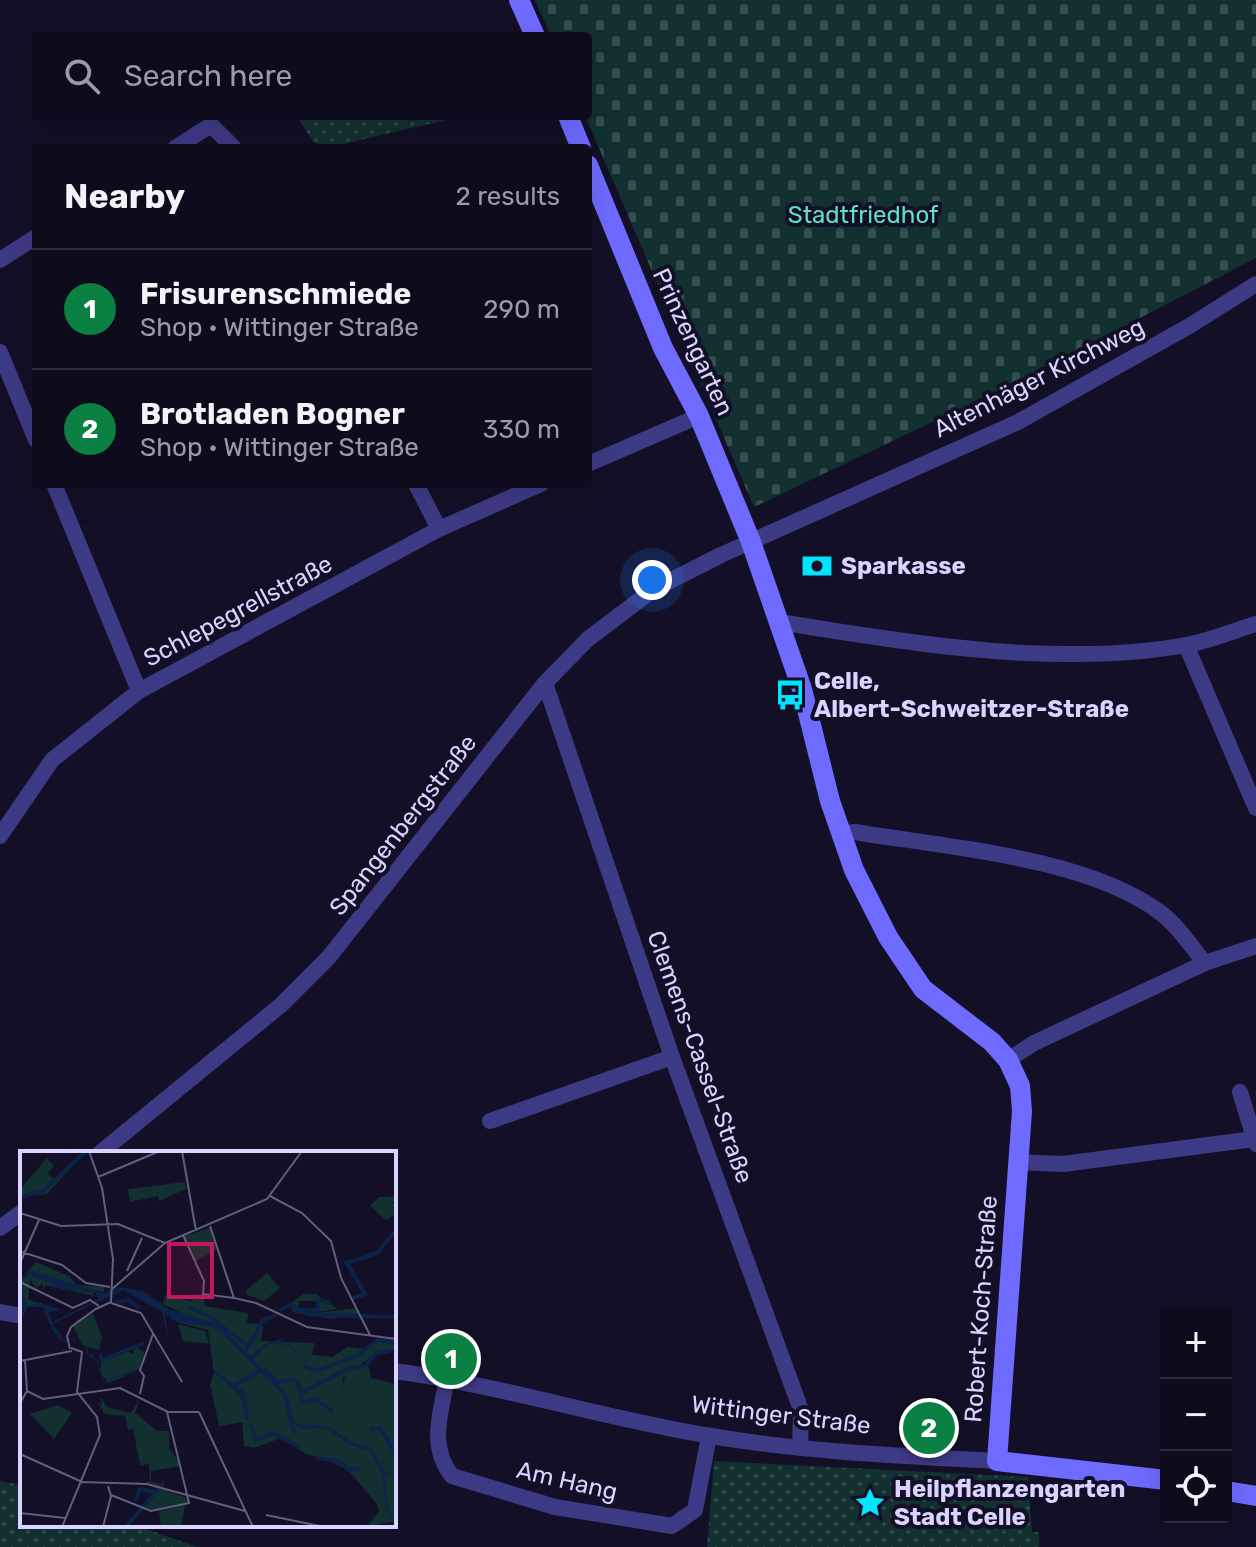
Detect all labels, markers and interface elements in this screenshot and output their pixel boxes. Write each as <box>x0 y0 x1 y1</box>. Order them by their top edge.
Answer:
search box <box>32 32 592 120</box>
icon: search <box>60 54 104 98</box>
text: Search here <box>124 58 292 94</box>
text: Nearby <box>64 176 185 217</box>
text: 2 results <box>456 181 560 212</box>
park label: Stadtfriedhof <box>788 201 939 229</box>
street label: Prinzengarten <box>647 264 739 420</box>
text: Frisurenschmiede <box>140 276 411 312</box>
text: 1 <box>84 294 96 325</box>
text: 290 m <box>483 294 560 325</box>
text: Shop · Wittinger Straße <box>140 312 419 343</box>
street label: Altenhäger Kirchweg <box>929 313 1149 443</box>
text: Brotladen Bogner <box>140 396 405 432</box>
text: 2 <box>82 414 98 445</box>
text: 330 m <box>483 414 560 445</box>
text: Shop · Wittinger Straße <box>140 432 419 463</box>
street label: Schlepegrellstraße <box>139 549 337 673</box>
bank icon: Sparkasse <box>800 549 834 583</box>
place label: Sparkasse <box>841 552 966 580</box>
your location <box>632 560 672 600</box>
place label: Celle, Albert-Schweitzer-Straße <box>814 667 1129 723</box>
bus stop icon: Celle, Albert-Schweitzer-Straße <box>773 678 807 712</box>
street label: Spangenbergstraße <box>324 729 482 921</box>
street label: Clemens-Cassel-Straße <box>641 927 759 1187</box>
inset map <box>20 1151 396 1527</box>
street label: Robert-Koch-Straße <box>959 1195 1003 1423</box>
map controls <box>1160 1307 1232 1523</box>
button: + <box>1160 1307 1232 1379</box>
pin: 1 <box>425 1329 477 1389</box>
button: − <box>1160 1379 1232 1451</box>
street label: Wittinger Straße <box>690 1390 872 1440</box>
pin: 2 <box>903 1398 955 1458</box>
button: locate <box>1160 1451 1232 1523</box>
street label: Am Hang <box>514 1456 620 1506</box>
place label: Heilpflanzengarten Stadt Celle <box>894 1475 1125 1531</box>
place icon: Heilpflanzengarten Stadt Celle <box>853 1486 887 1520</box>

